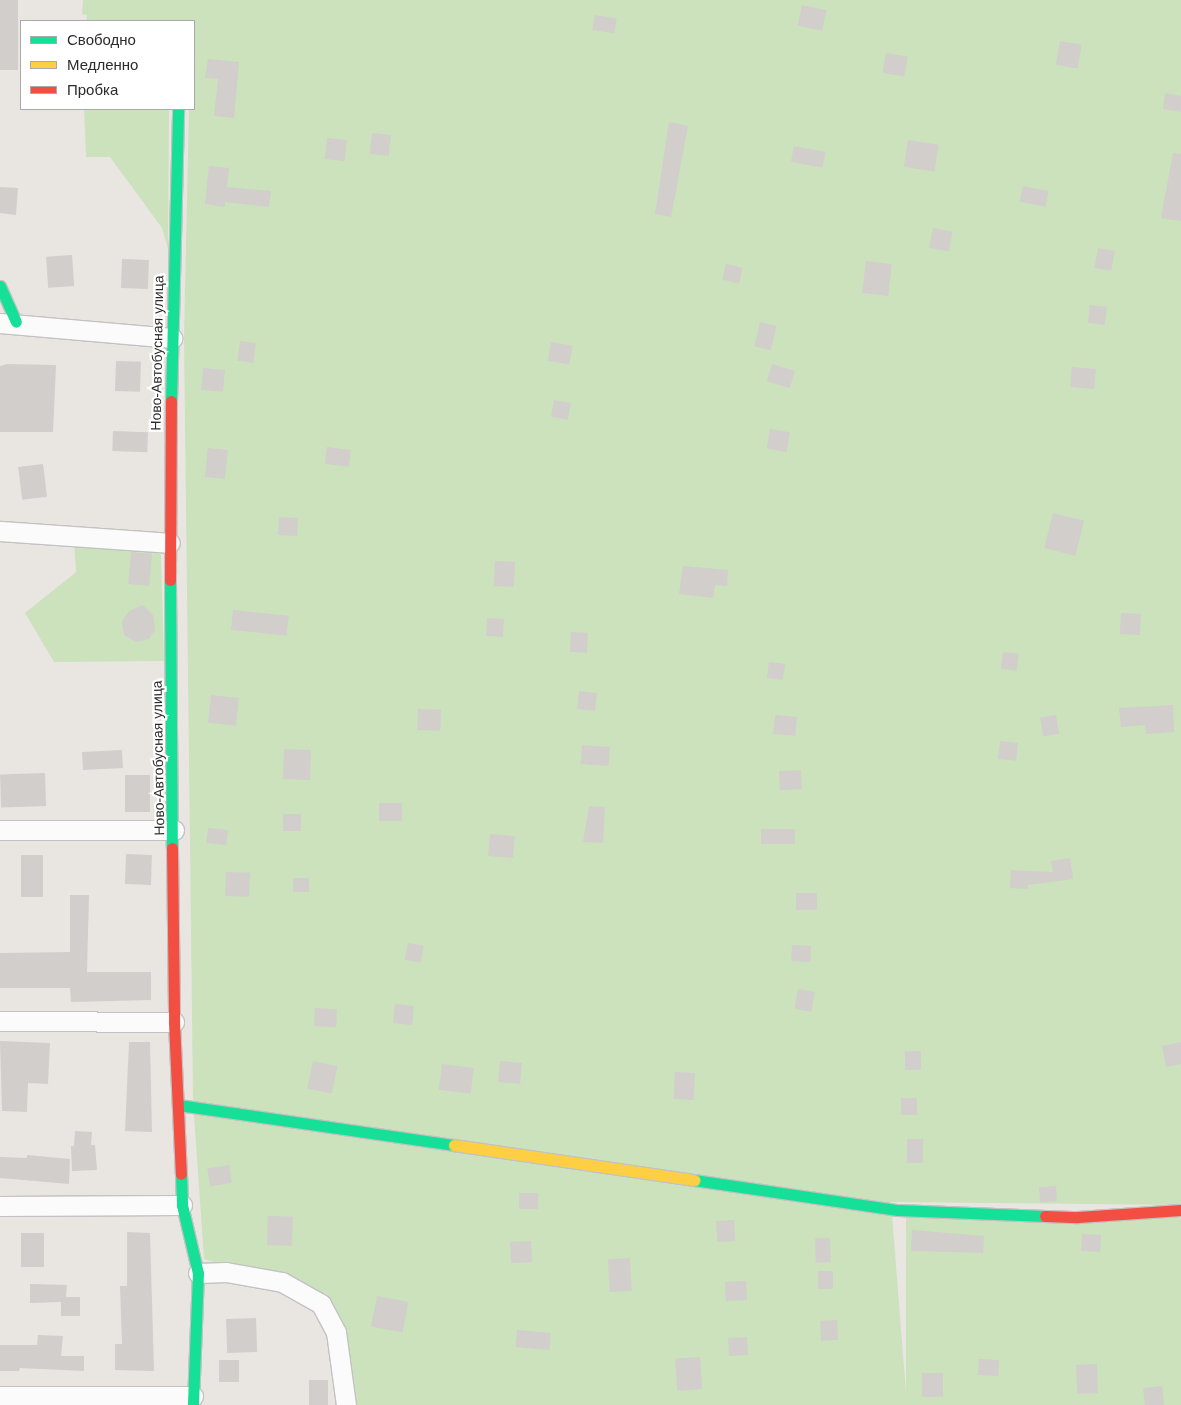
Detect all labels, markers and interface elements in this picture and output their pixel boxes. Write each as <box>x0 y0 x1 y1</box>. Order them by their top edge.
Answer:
legend <box>20 20 195 110</box>
text: Свободно <box>67 31 136 48</box>
text: Медленно <box>67 56 138 73</box>
text: Пробка <box>67 81 118 98</box>
street label: Ново-Автобусная улица <box>147 275 167 431</box>
street label: Ново-Автобусная улица <box>148 680 168 836</box>

